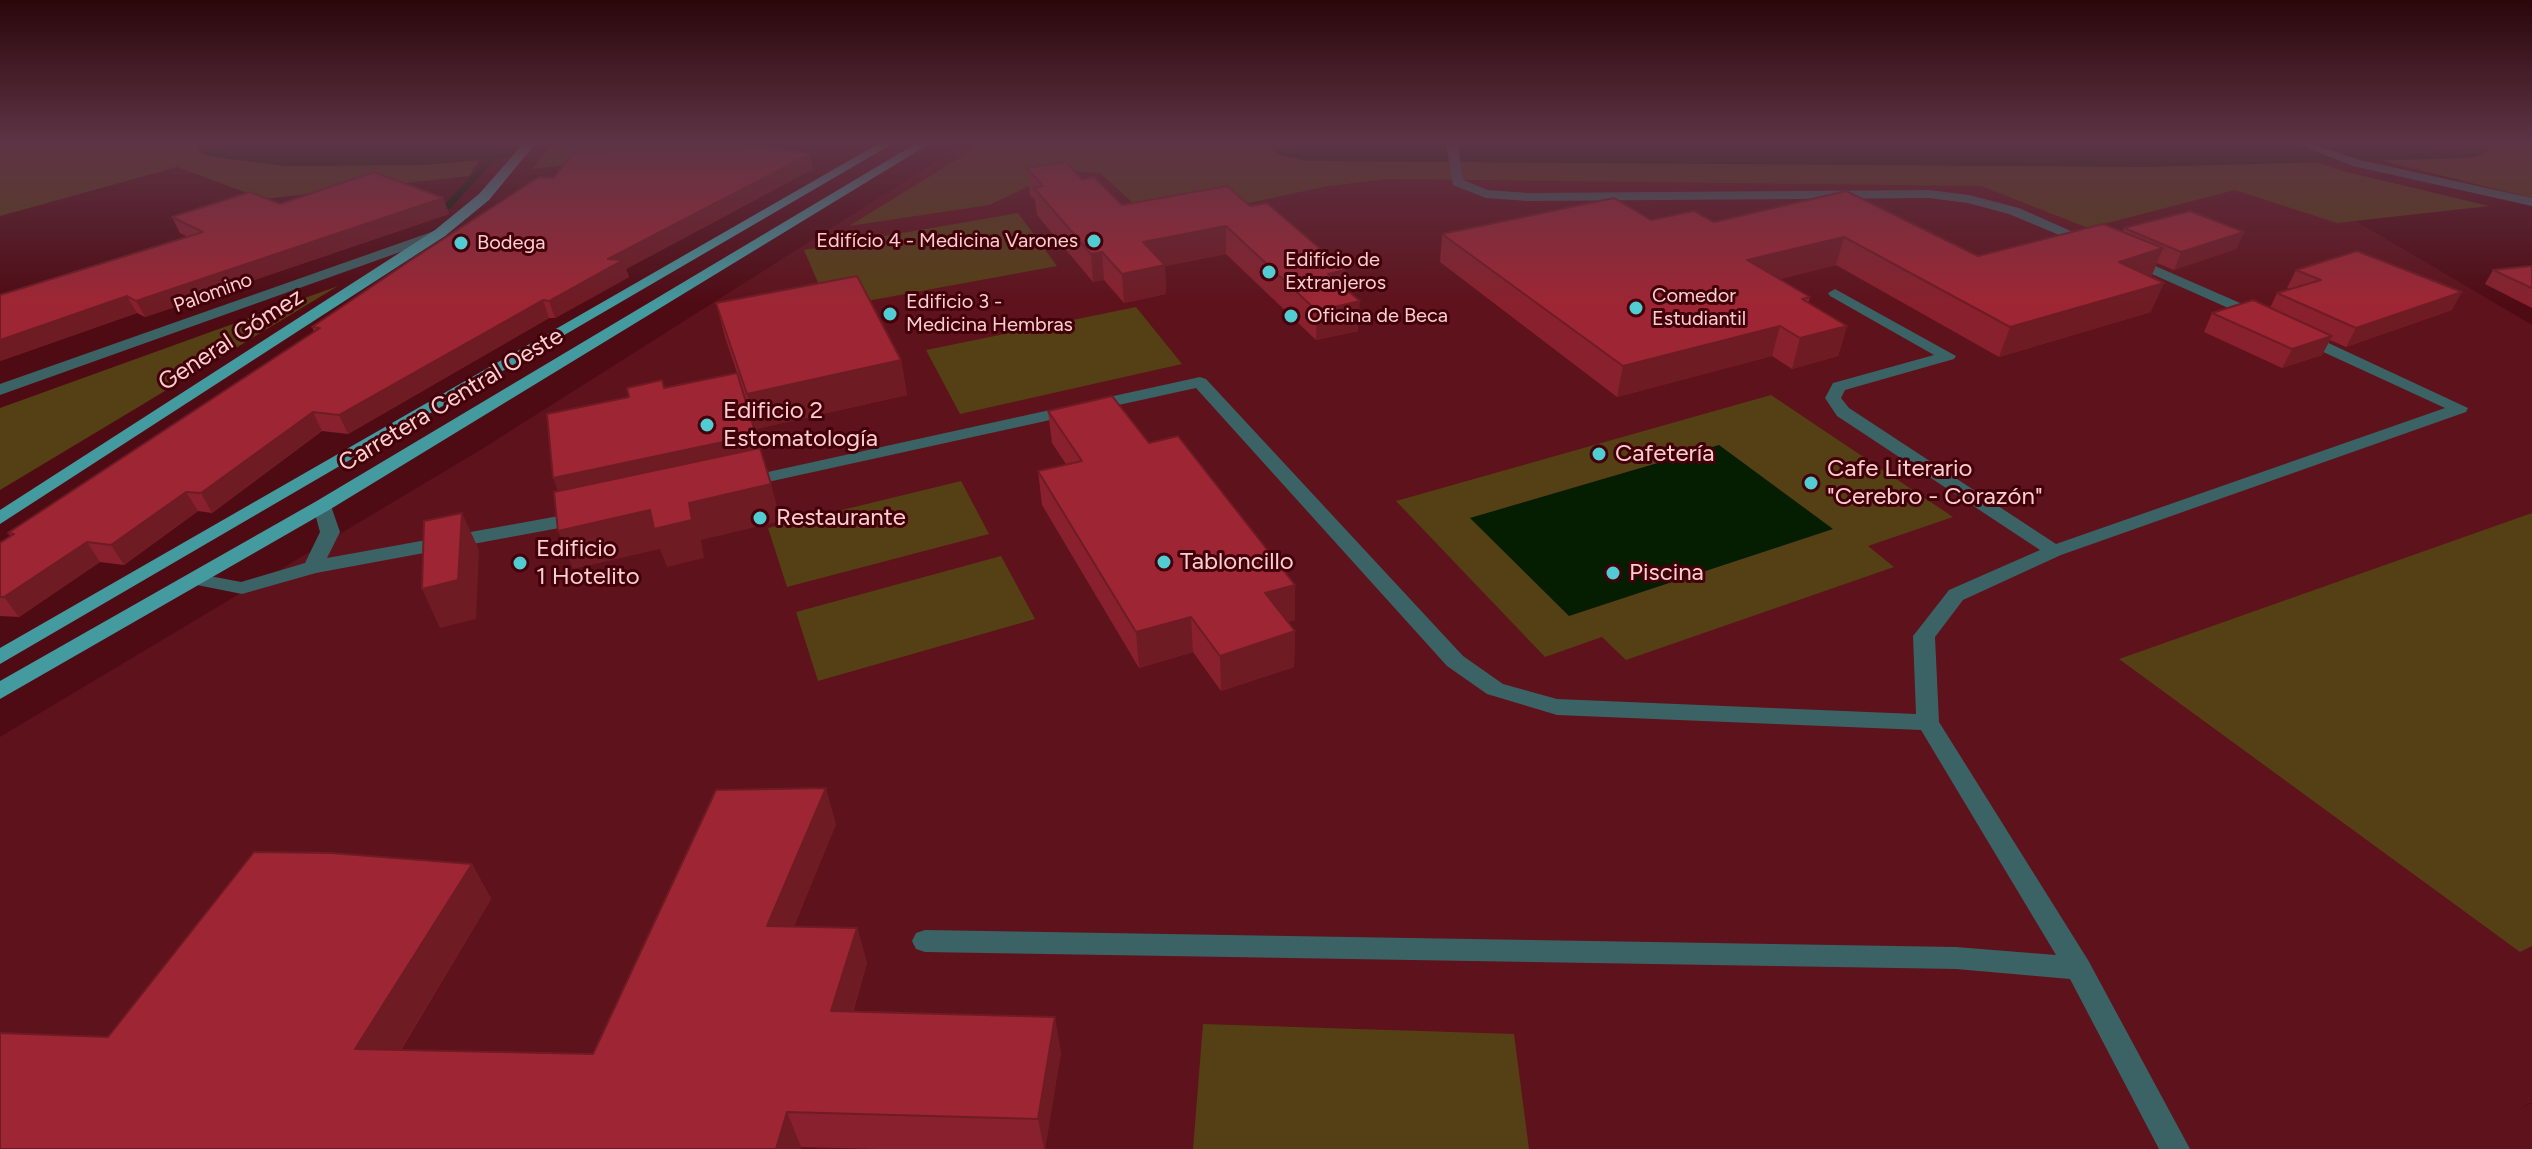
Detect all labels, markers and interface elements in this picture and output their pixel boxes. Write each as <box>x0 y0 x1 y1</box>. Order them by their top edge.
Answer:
place label: Edifício 4 - Medicina Varones <box>816 229 1078 253</box>
place label: Bodega <box>477 231 545 255</box>
marker: Edifício 4 - Medicina Varones <box>1085 232 1103 250</box>
marker: Bodega <box>452 234 470 252</box>
place label: Edifício de Extranjeros <box>1285 248 1386 295</box>
marker: Edifício de Extranjeros <box>1260 263 1278 281</box>
street label: Palomino <box>170 268 256 318</box>
street label: General Gómez <box>153 282 309 398</box>
place label: Comedor Estudiantil <box>1652 284 1746 331</box>
place label: Edificio 3 - Medicina Hembras <box>906 290 1073 337</box>
marker: Comedor Estudiantil <box>1627 299 1645 317</box>
place label: Oficina de Beca <box>1307 304 1448 328</box>
marker: Edificio 3 - Medicina Hembras <box>881 305 899 323</box>
marker: Oficina de Beca <box>1282 307 1300 325</box>
street label: Carretera Central Oeste <box>334 322 568 478</box>
place label: Edificio 2 Estomatología <box>723 397 878 453</box>
marker: Edificio 2 Estomatología <box>698 416 716 434</box>
place label: Cafetería <box>1615 440 1714 468</box>
marker: Cafetería <box>1590 445 1608 463</box>
place label: Cafe Literario "Cerebro - Corazón" <box>1827 455 2043 511</box>
marker: Cafe Literario "Cerebro - Corazón" <box>1802 474 1820 492</box>
place label: Restaurante <box>776 504 906 532</box>
marker: Restaurante <box>751 509 769 527</box>
place label: Edificio 1 Hotelito <box>536 535 640 591</box>
place label: Tabloncillo <box>1180 548 1294 576</box>
marker: Tabloncillo <box>1155 553 1173 571</box>
marker: Edificio 1 Hotelito <box>511 554 529 572</box>
place label: Piscina <box>1629 559 1704 587</box>
marker: Piscina <box>1604 564 1622 582</box>

